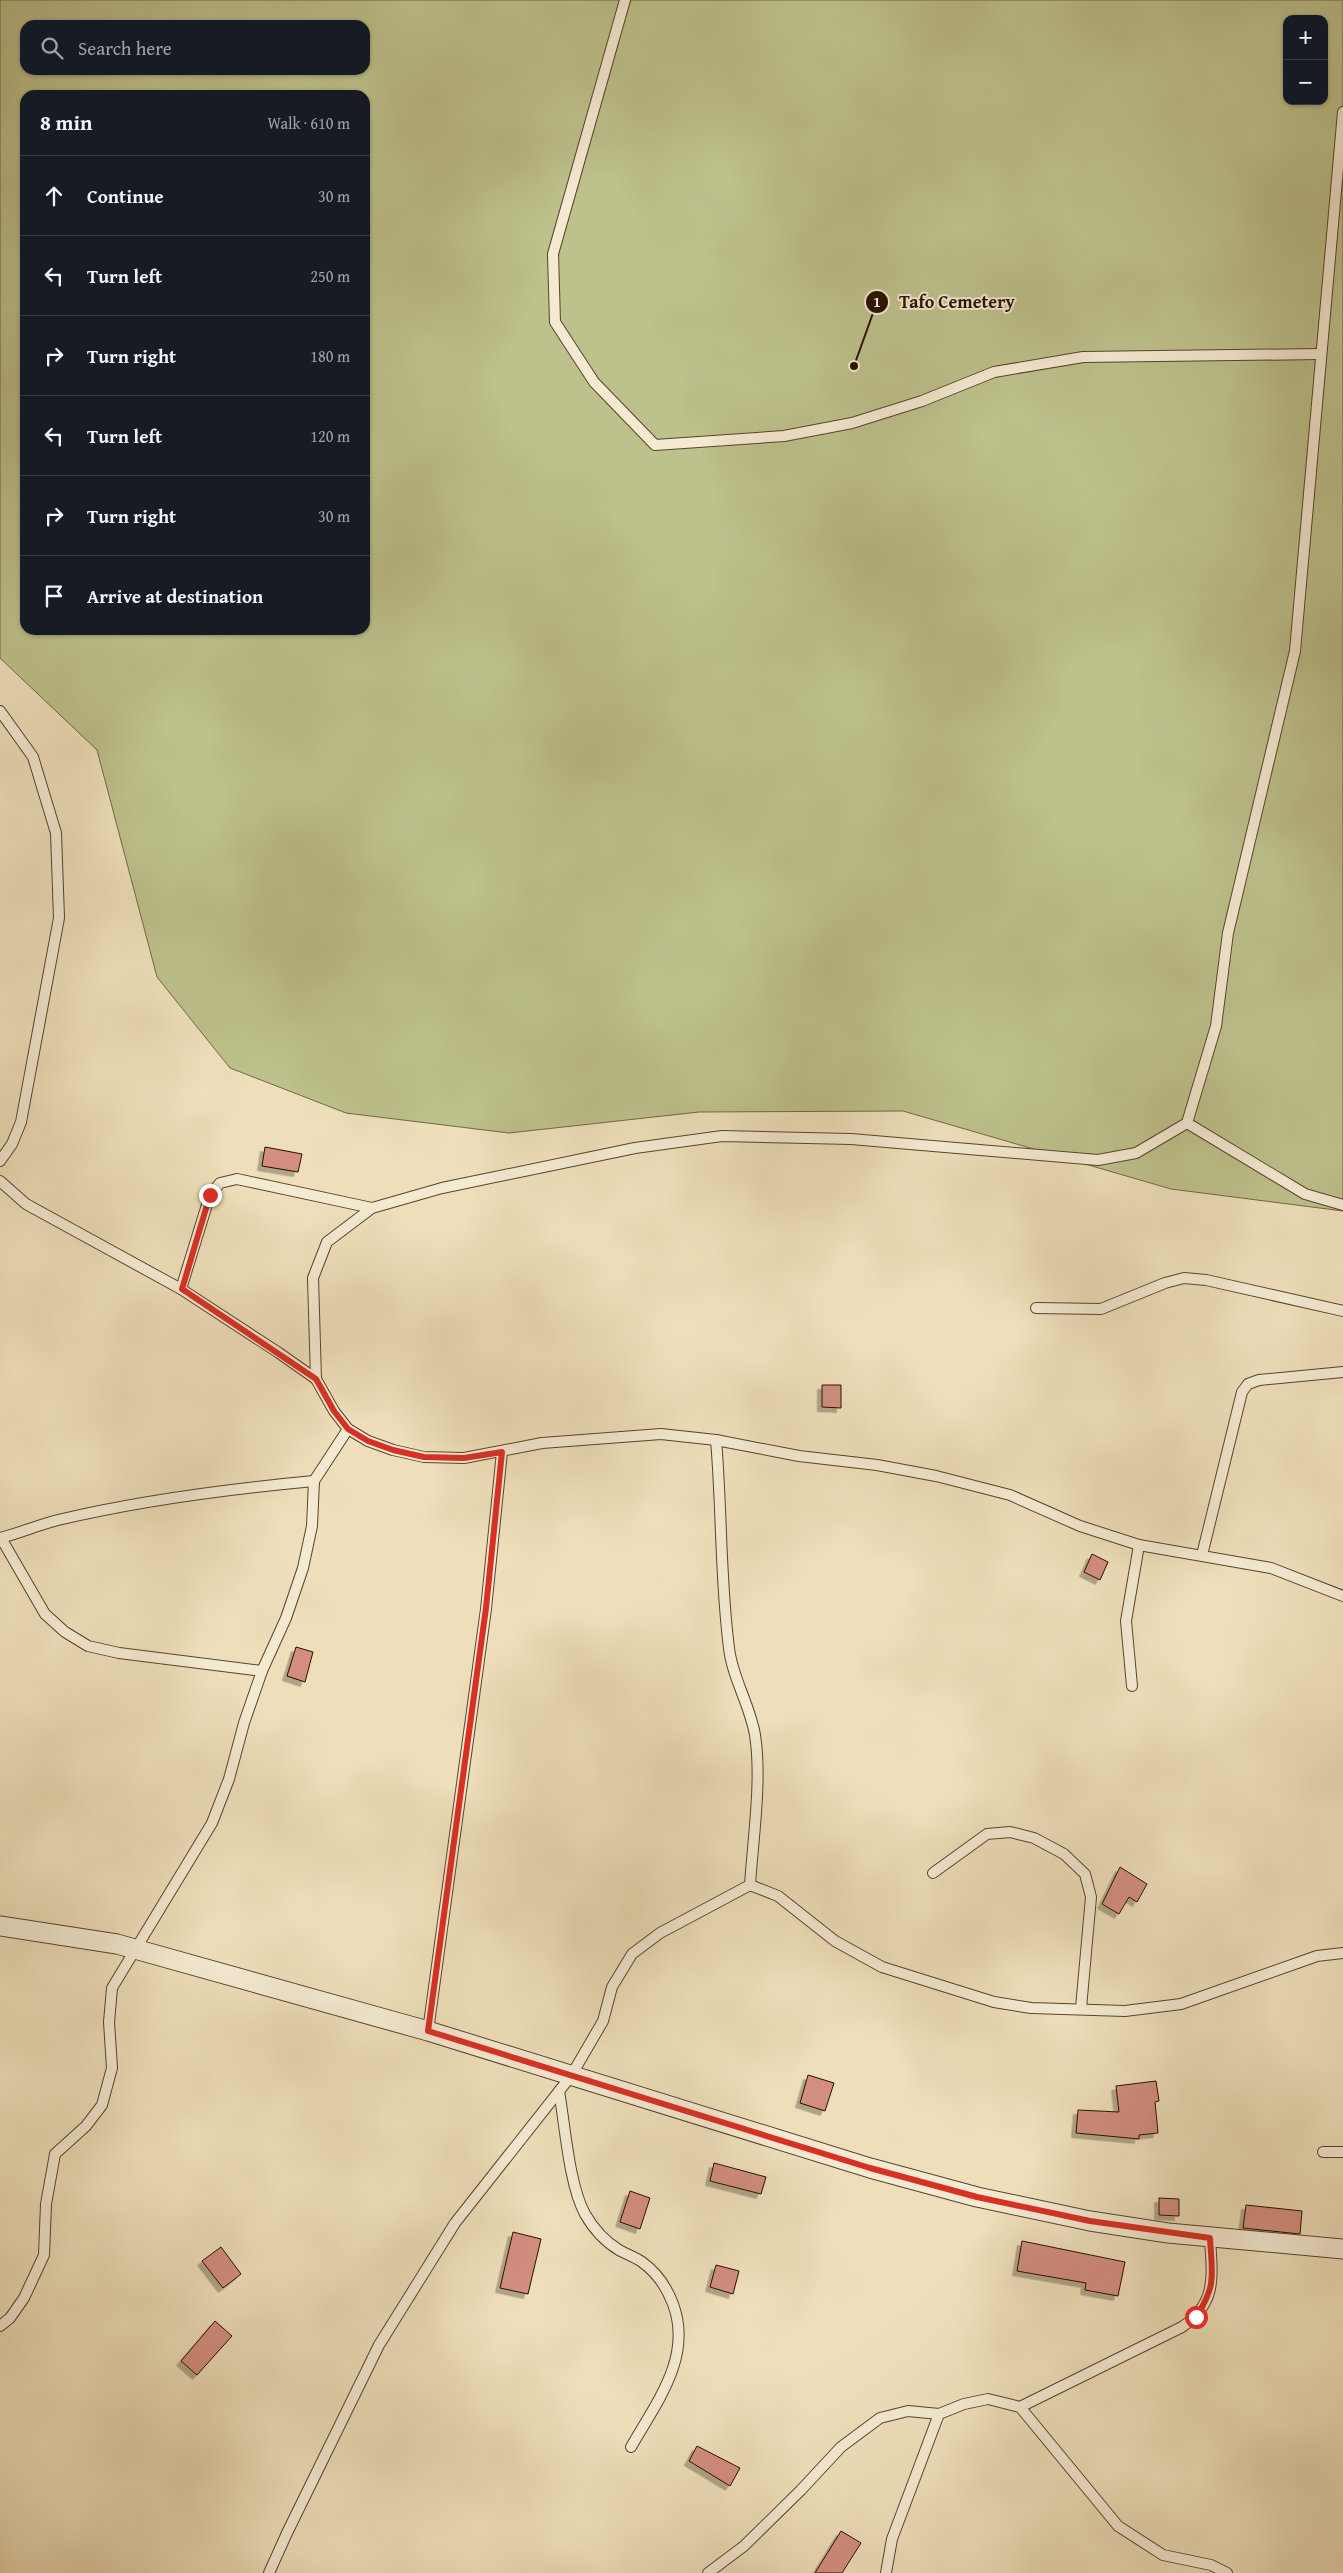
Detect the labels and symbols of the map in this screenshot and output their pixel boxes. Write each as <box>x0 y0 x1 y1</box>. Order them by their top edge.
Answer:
callout: Tafo Cemetery <box>864 285 1025 318</box>
text: Tafo Cemetery <box>899 288 1015 315</box>
text: 1 <box>873 291 881 312</box>
route end <box>199 1184 222 1207</box>
route start <box>1185 2306 1208 2329</box>

